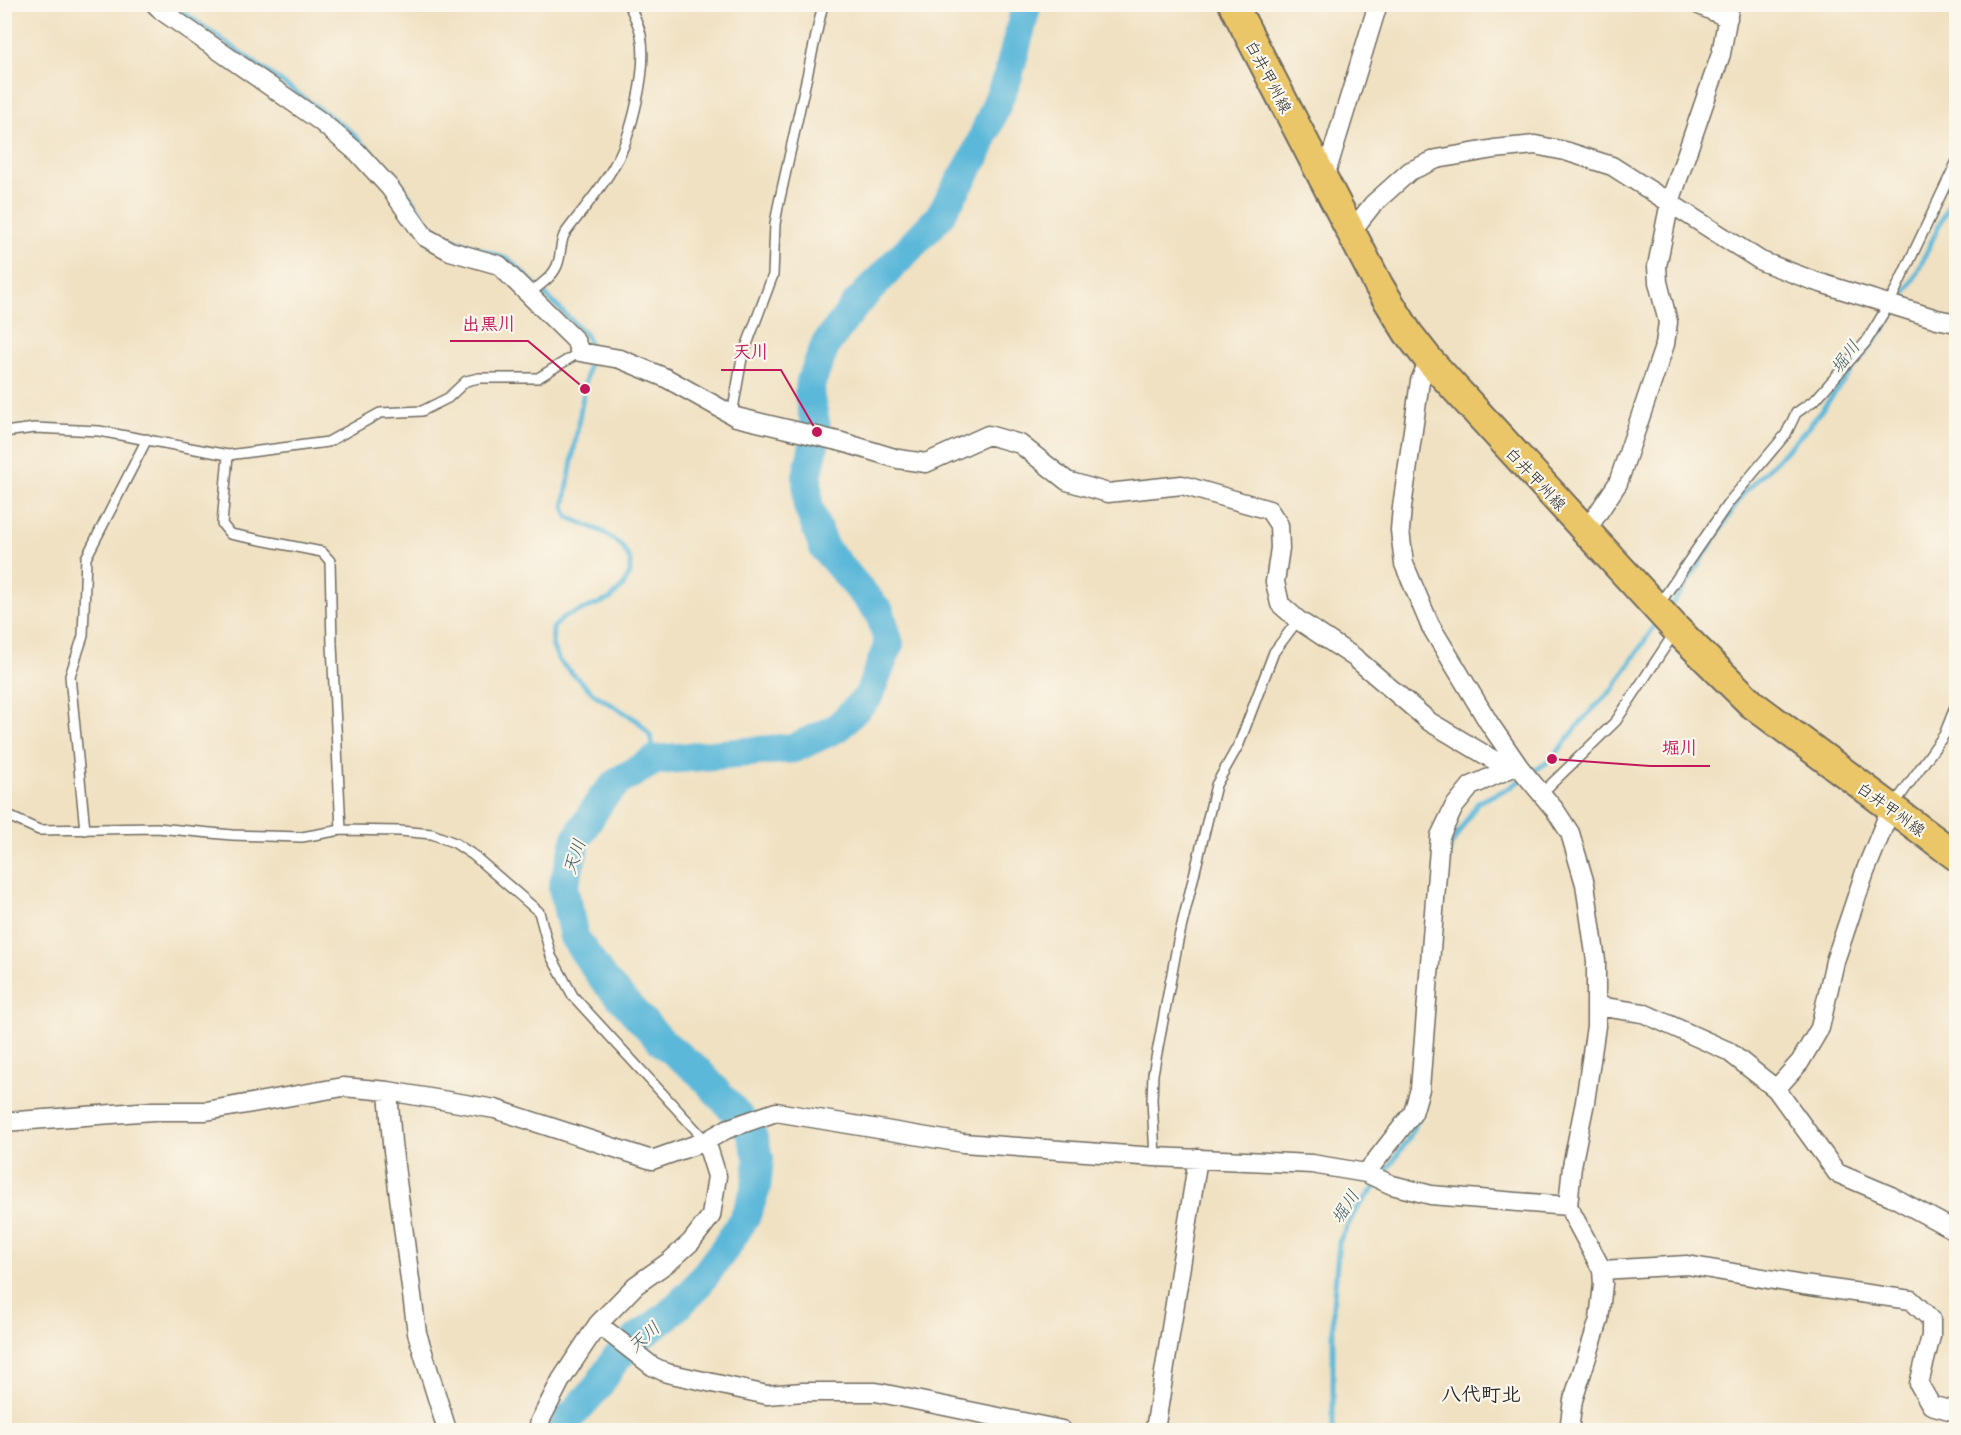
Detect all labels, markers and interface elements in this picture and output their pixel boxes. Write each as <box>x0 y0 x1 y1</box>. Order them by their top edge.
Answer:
street label: 白井甲州線 <box>1241 35 1299 117</box>
callout: 出黒川 <box>450 305 528 341</box>
text: 出黒川 <box>462 309 516 336</box>
callout: 天川 <box>721 334 781 370</box>
water label: 堀川 <box>1822 334 1866 378</box>
text: 天川 <box>733 337 769 364</box>
street label: 白井甲州線 <box>1501 441 1573 515</box>
callout: 堀川 <box>1650 730 1710 766</box>
text: 堀川 <box>1662 733 1698 760</box>
street label: 白井甲州線 <box>1853 775 1931 841</box>
water label: 天川 <box>554 835 592 877</box>
water label: 堀川 <box>1323 1184 1365 1228</box>
water label: 天川 <box>621 1314 665 1358</box>
district label: 八代町北 <box>1441 1378 1521 1408</box>

